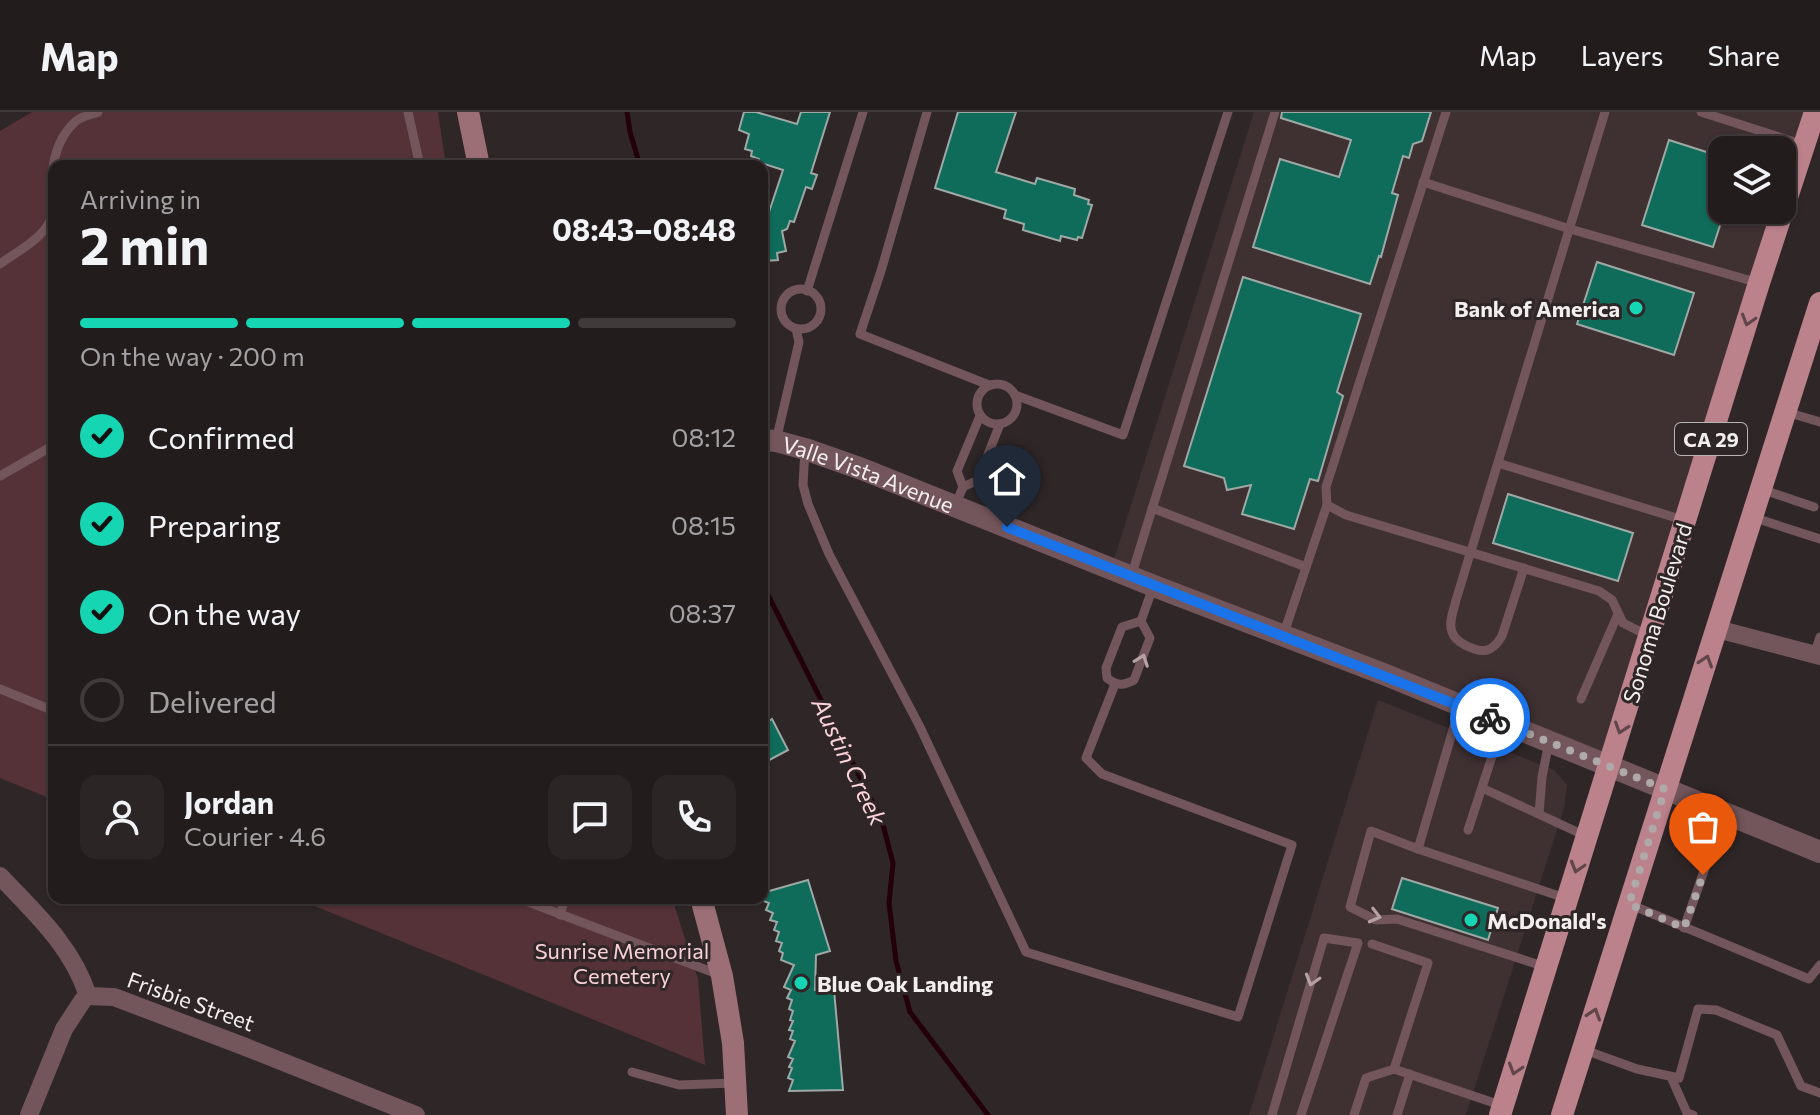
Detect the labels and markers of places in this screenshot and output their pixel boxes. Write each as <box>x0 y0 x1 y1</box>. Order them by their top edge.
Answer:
place label: Bank of America <box>1454 295 1620 322</box>
marker: Bank of America <box>1627 299 1645 317</box>
pin <box>973 445 1041 527</box>
pin <box>1669 793 1737 875</box>
place label: McDonald's <box>1487 907 1606 934</box>
marker: McDonald's <box>1462 911 1480 929</box>
place label: Blue Oak Landing <box>817 970 993 997</box>
marker: Blue Oak Landing <box>792 974 810 992</box>

